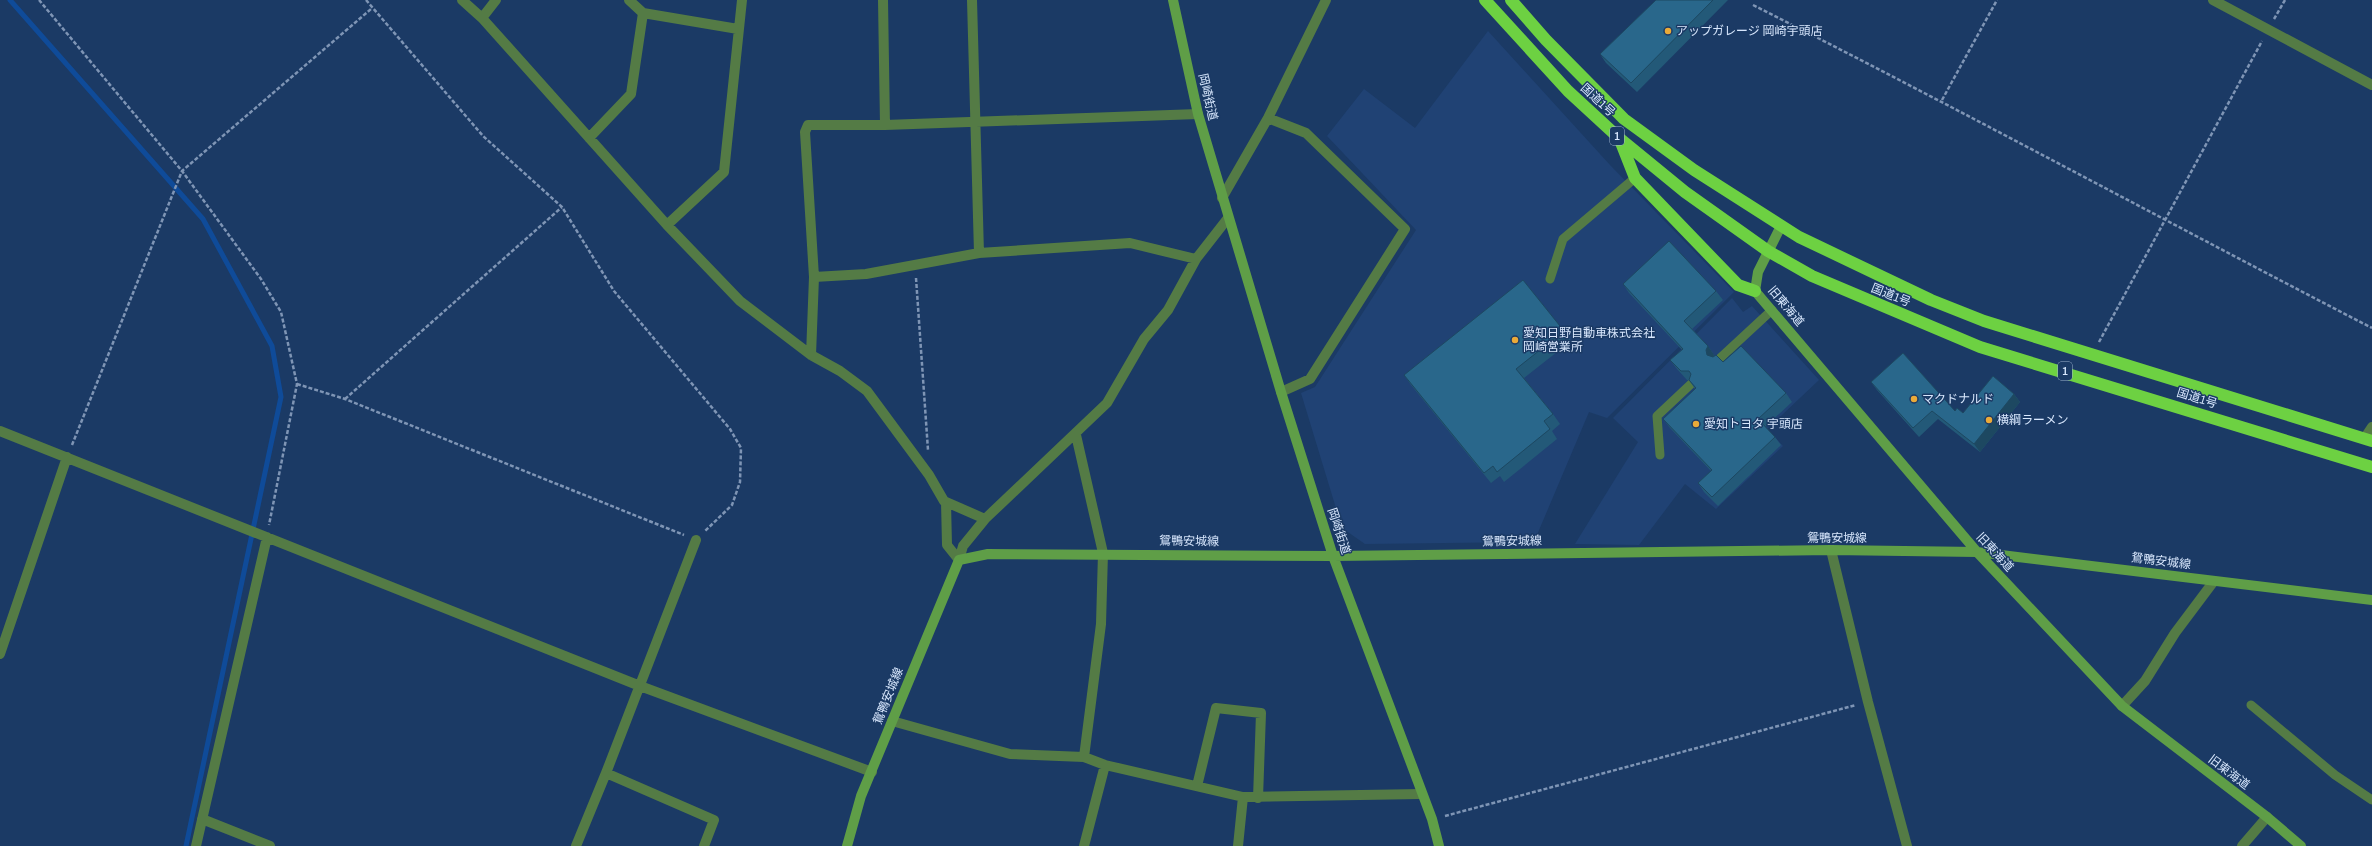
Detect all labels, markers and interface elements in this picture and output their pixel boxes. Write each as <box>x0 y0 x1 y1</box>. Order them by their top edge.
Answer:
place label: アップガレージ 岡崎宇頭店 <box>1676 23 1823 39</box>
marker: アップガレージ 岡崎宇頭店 <box>1663 26 1673 36</box>
street label: 岡崎街道 <box>1195 72 1221 122</box>
street label: 国道1号 <box>1577 80 1619 120</box>
road number: 1 <box>1610 127 1624 145</box>
street label: 国道1号 <box>1869 280 1913 310</box>
street label: 旧東海道 <box>1764 282 1808 330</box>
place label: 愛知日野自動車株式会社 岡崎営業所 <box>1523 325 1655 355</box>
marker: 愛知日野自動車株式会社 岡崎営業所 <box>1510 335 1520 345</box>
road number: 1 <box>2058 362 2072 380</box>
street label: 国道1号 <box>2175 384 2219 412</box>
place label: マクドナルド <box>1922 391 1994 407</box>
marker: マクドナルド <box>1909 394 1919 404</box>
place label: 横綱ラーメン <box>1997 412 2069 428</box>
marker: 横綱ラーメン <box>1984 415 1994 425</box>
place label: 愛知トヨタ 宇頭店 <box>1704 416 1803 432</box>
marker: 愛知トヨタ 宇頭店 <box>1691 419 1701 429</box>
street label: 岡崎街道 <box>1324 506 1354 556</box>
street label: 旧東海道 <box>1973 529 2017 575</box>
street label: 鴛鴨安城線 <box>1807 530 1867 546</box>
street label: 鴛鴨安城線 <box>1159 532 1219 550</box>
street label: 鴛鴨安城線 <box>1482 532 1542 550</box>
street label: 鴛鴨安城線 <box>2130 549 2192 573</box>
street label: 鴛鴨安城線 <box>869 665 907 727</box>
street label: 旧東海道 <box>2205 751 2253 793</box>

